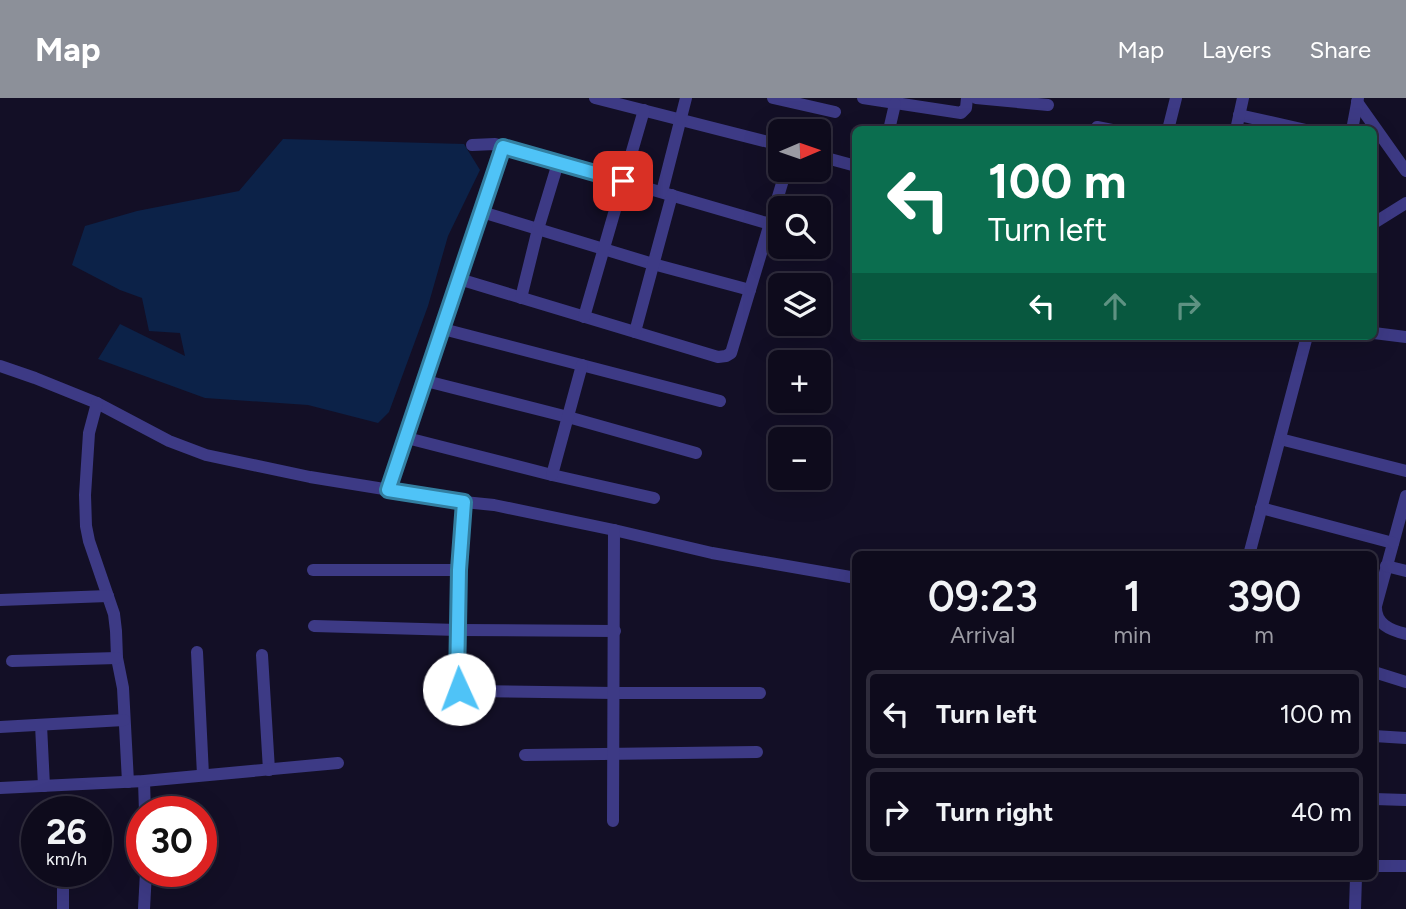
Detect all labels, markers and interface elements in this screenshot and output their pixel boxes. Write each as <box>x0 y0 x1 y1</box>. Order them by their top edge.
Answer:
text: Map <box>35 30 101 69</box>
text: Map <box>1117 35 1164 64</box>
text: Layers <box>1202 35 1271 64</box>
text: Share <box>1309 35 1371 64</box>
north arrow <box>768 119 831 182</box>
map controls <box>768 119 831 490</box>
pin <box>593 151 653 211</box>
text: 100 m <box>988 151 1127 210</box>
icon: left <box>873 154 964 245</box>
icon: arrive <box>604 162 642 200</box>
button: search <box>768 196 831 259</box>
text: Turn left <box>988 211 1107 249</box>
button: layers <box>768 273 831 336</box>
icon: left <box>1023 287 1061 325</box>
icon: ahead <box>1096 287 1134 325</box>
icon: right <box>1169 287 1207 325</box>
button: + <box>768 350 831 413</box>
button: − <box>768 427 831 490</box>
text: 09:23 <box>928 571 1038 622</box>
text: 1 <box>1124 571 1141 622</box>
text: 390 <box>1227 571 1301 622</box>
text: Arrival <box>950 621 1015 649</box>
text: min <box>1114 621 1151 649</box>
text: m <box>1254 621 1274 649</box>
position arrow <box>422 652 496 726</box>
icon: left <box>877 695 915 733</box>
text: Turn left <box>936 698 1037 730</box>
text: 100 m <box>1279 698 1352 730</box>
icon: right <box>877 793 915 831</box>
speed limit sign: 30 <box>126 796 217 887</box>
text: Turn right <box>936 796 1053 828</box>
text: 40 m <box>1291 796 1352 828</box>
text: 26 <box>46 811 87 853</box>
text: km/h <box>46 848 87 870</box>

